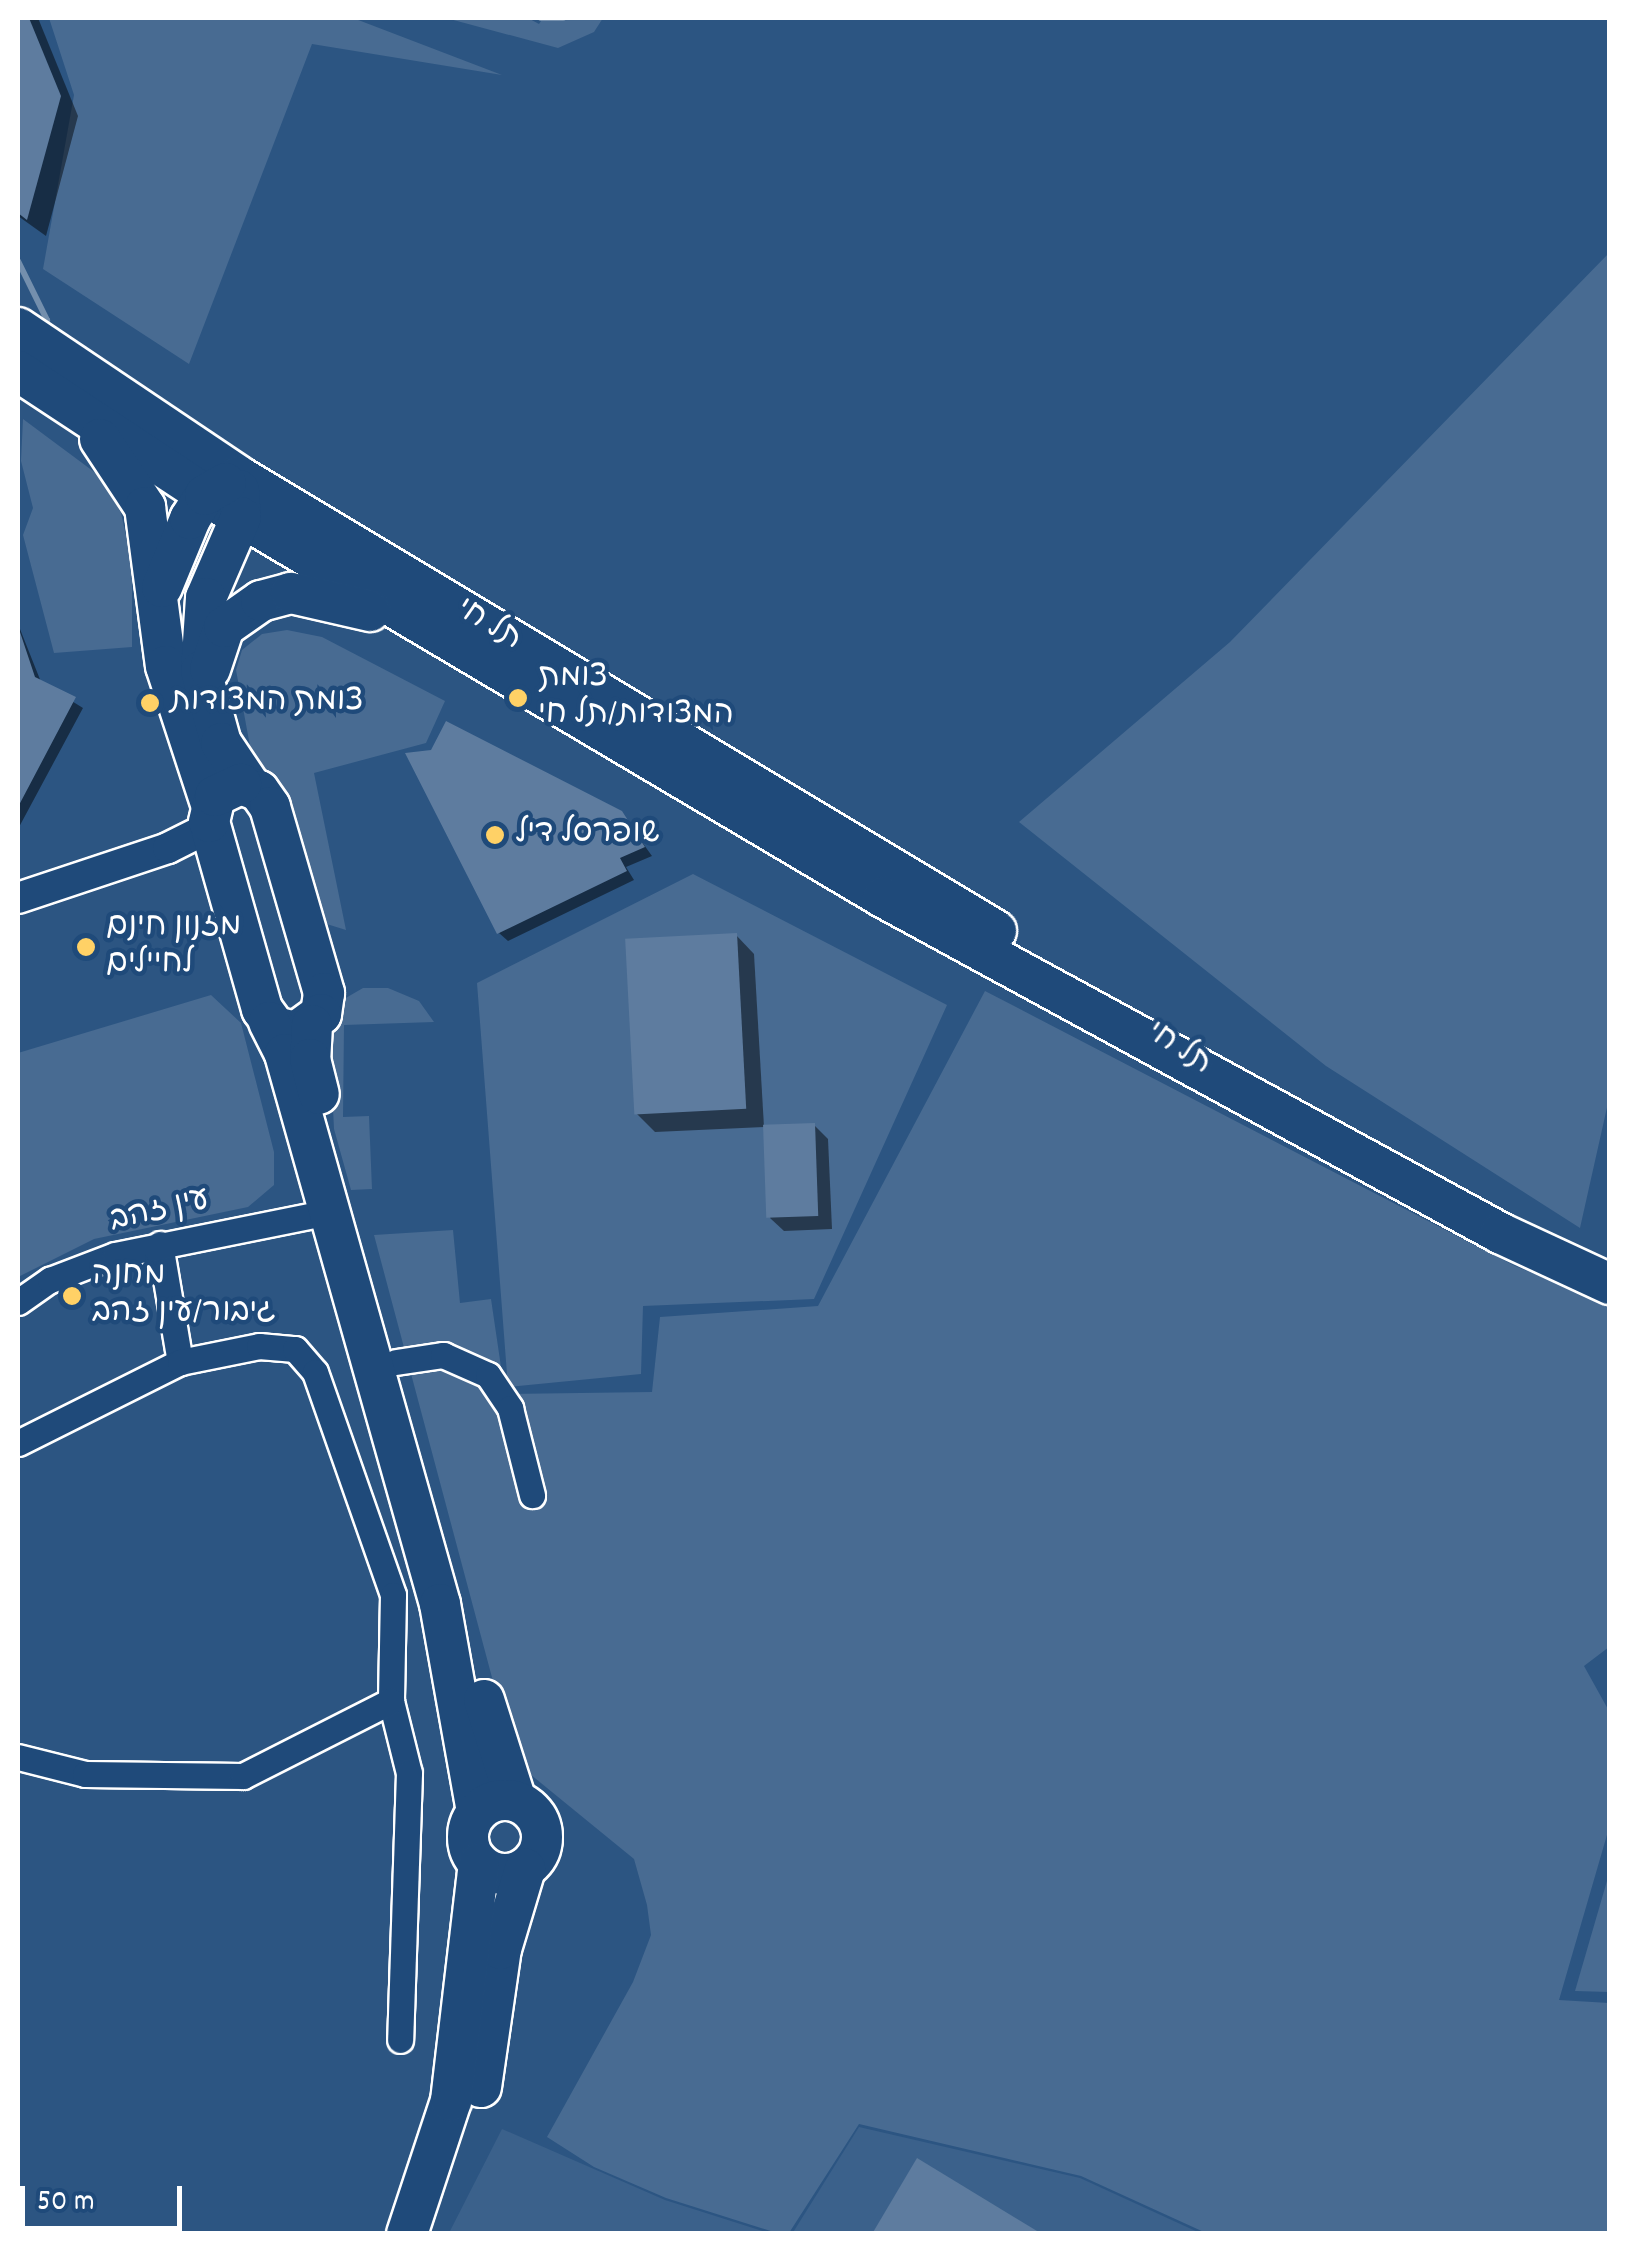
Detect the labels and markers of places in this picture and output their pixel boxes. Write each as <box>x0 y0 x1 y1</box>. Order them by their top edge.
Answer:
place label: צומת המצודות/תל חי <box>538 661 734 736</box>
place label: צומת המצודות <box>170 684 363 722</box>
marker: צומת המצודות/תל חי <box>507 687 529 709</box>
marker: צומת המצודות <box>139 692 161 714</box>
place label: שופרסל דיל <box>515 816 659 854</box>
marker: שופרסל דיל <box>484 824 506 846</box>
place label: מזנון חינם לחיילים <box>106 910 241 985</box>
marker: מזנון חינם לחיילים <box>75 936 97 958</box>
place label: מחנה גיבור/עין זהב <box>92 1259 276 1334</box>
marker: מחנה גיבור/עין זהב <box>61 1285 83 1307</box>

